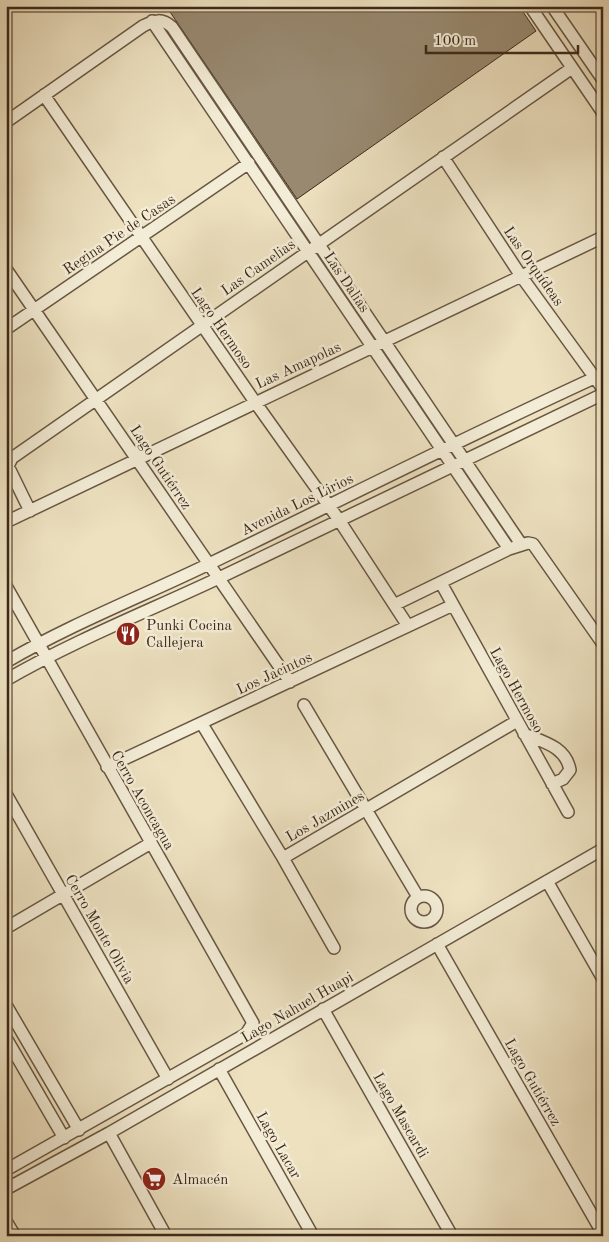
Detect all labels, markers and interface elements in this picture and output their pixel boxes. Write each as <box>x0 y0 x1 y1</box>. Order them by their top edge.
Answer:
scale bar <box>426 22 579 54</box>
text: 100 m <box>434 34 476 49</box>
street label: Regina Pie de Casas <box>61 192 179 278</box>
street label: Las Orquídeas <box>500 224 566 309</box>
street label: Las Camelias <box>219 237 299 299</box>
street label: Las Dalias <box>320 250 371 316</box>
street label: Lago Hermoso <box>187 285 254 372</box>
street label: Las Amapolas <box>254 340 344 393</box>
street label: Lago Gutiérrez <box>126 423 193 513</box>
street label: Avenida Los Lirios <box>239 472 356 539</box>
place label: Punki Cocina Callejera <box>146 619 233 651</box>
restaurant icon: Punki Cocina Callejera <box>115 621 141 647</box>
street label: Lago Hermoso <box>486 645 545 736</box>
street label: Los Jacintos <box>234 650 315 698</box>
street label: Cerro Aconcagua <box>107 749 176 853</box>
street label: Los Jazmines <box>284 789 368 846</box>
street label: Cerro Monte Olivia <box>61 873 136 987</box>
street label: Lago Nahuel Huapi <box>239 970 356 1046</box>
street label: Lago Gutiérrez <box>501 1037 563 1129</box>
street label: Lago Mascardi <box>369 1071 430 1161</box>
street label: Lago Lacar <box>253 1110 303 1182</box>
supermarket icon: Almacén <box>141 1166 167 1192</box>
place label: Almacén <box>172 1173 228 1188</box>

